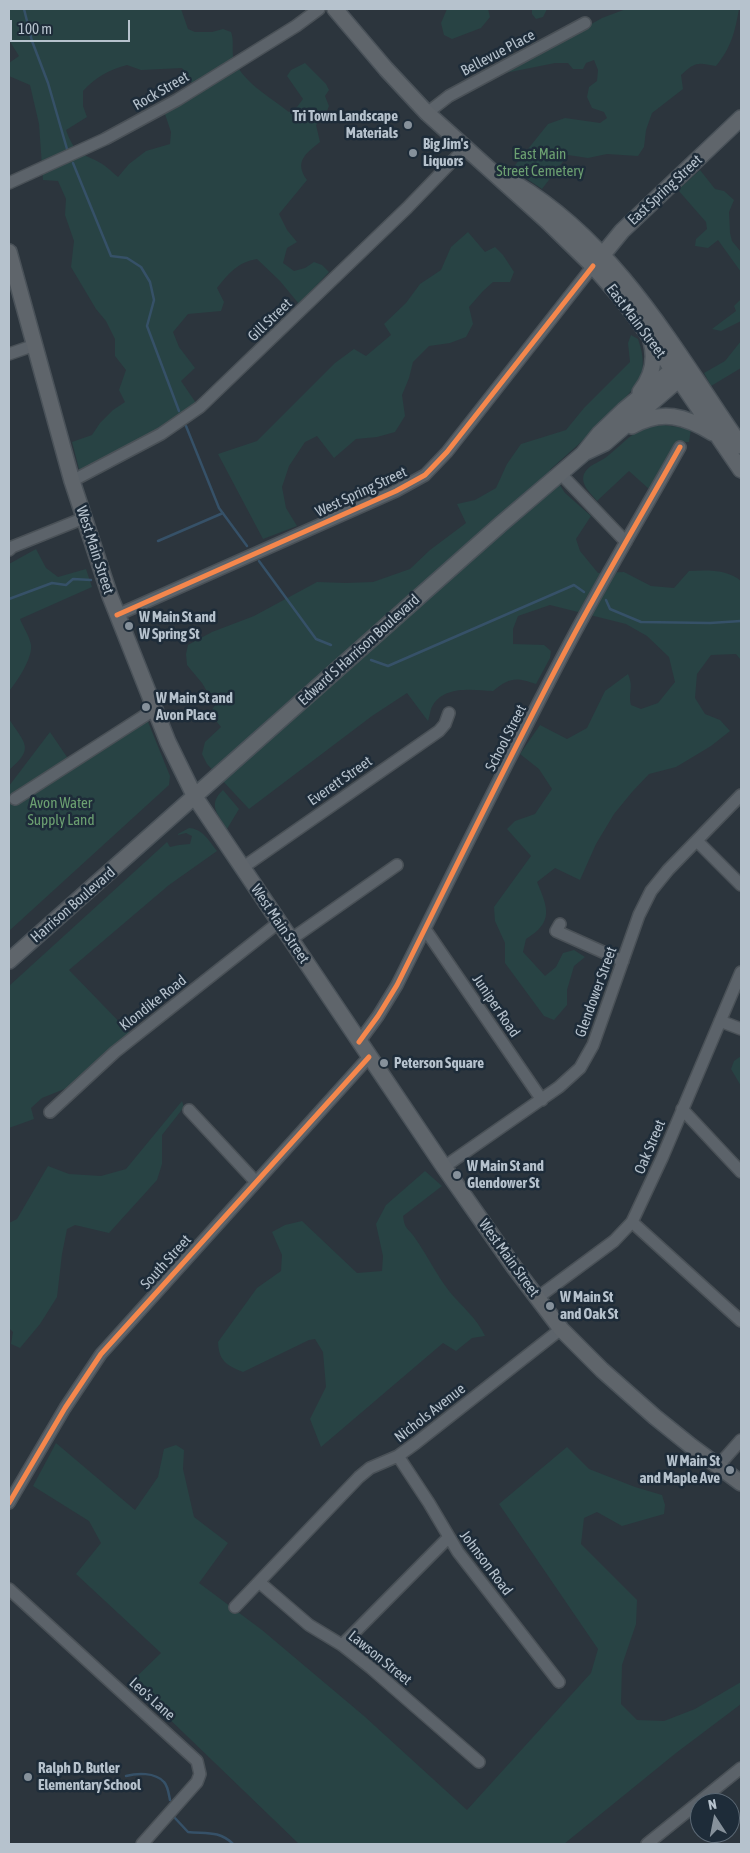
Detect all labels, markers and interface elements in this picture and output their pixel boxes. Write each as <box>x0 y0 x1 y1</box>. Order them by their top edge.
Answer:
scale bar <box>12 10 132 42</box>
text: 100 m <box>18 20 52 37</box>
street label: Bellevue Place <box>458 26 538 80</box>
street label: Rock Street <box>130 68 192 114</box>
place label: Tri Town Landscape Materials <box>293 107 398 142</box>
marker: Tri Town Landscape Materials <box>402 119 414 131</box>
place label: Big Jim's Liquors <box>423 135 469 170</box>
park label: East Main Street Cemetery <box>496 145 584 180</box>
marker: Big Jim's Liquors <box>407 147 419 159</box>
street label: East Spring Street <box>624 151 706 229</box>
street label: East Main Street <box>602 281 670 361</box>
street label: Gill Street <box>244 295 296 345</box>
street label: West Spring Street <box>312 463 410 521</box>
street label: West Main Street <box>72 504 118 596</box>
street label: Edward S Harrison Boulevard <box>295 591 423 709</box>
place label: W Main St and W Spring St <box>139 608 216 643</box>
marker: W Main St and W Spring St <box>123 620 135 632</box>
place label: W Main St and Avon Place <box>156 689 233 724</box>
marker: W Main St and Avon Place <box>140 701 152 713</box>
street label: School Street <box>482 702 530 774</box>
street label: Everett Street <box>305 752 375 810</box>
park label: Avon Water Supply Land <box>28 794 94 829</box>
street label: Harrison Boulevard <box>27 863 119 947</box>
street label: West Main Street <box>247 881 313 967</box>
street label: Glendower Street <box>571 944 621 1040</box>
street label: Klondike Road <box>116 971 190 1035</box>
street label: Juniper Road <box>468 971 524 1041</box>
place label: Peterson Square <box>394 1054 484 1072</box>
marker: Peterson Square <box>378 1057 390 1069</box>
street label: Oak Street <box>631 1117 669 1177</box>
place label: W Main St and Glendower St <box>467 1157 544 1192</box>
marker: W Main St and Glendower St <box>451 1169 463 1181</box>
street label: West Main Street <box>475 1216 543 1300</box>
street label: South Street <box>137 1231 195 1293</box>
place label: W Main St and Oak St <box>560 1288 618 1323</box>
marker: W Main St and Oak St <box>544 1300 556 1312</box>
street label: Nichols Avenue <box>391 1380 469 1446</box>
place label: W Main St and Maple Ave <box>640 1452 720 1487</box>
marker: W Main St and Maple Ave <box>724 1464 736 1476</box>
street label: Johnson Road <box>456 1527 516 1599</box>
street label: Lawson Street <box>345 1627 415 1689</box>
street label: Leo's Lane <box>125 1674 179 1724</box>
place label: Ralph D. Butler Elementary School <box>38 1759 141 1794</box>
marker: Ralph D. Butler Elementary School <box>22 1771 34 1783</box>
north arrow <box>690 1793 740 1843</box>
text: N <box>707 1796 718 1813</box>

